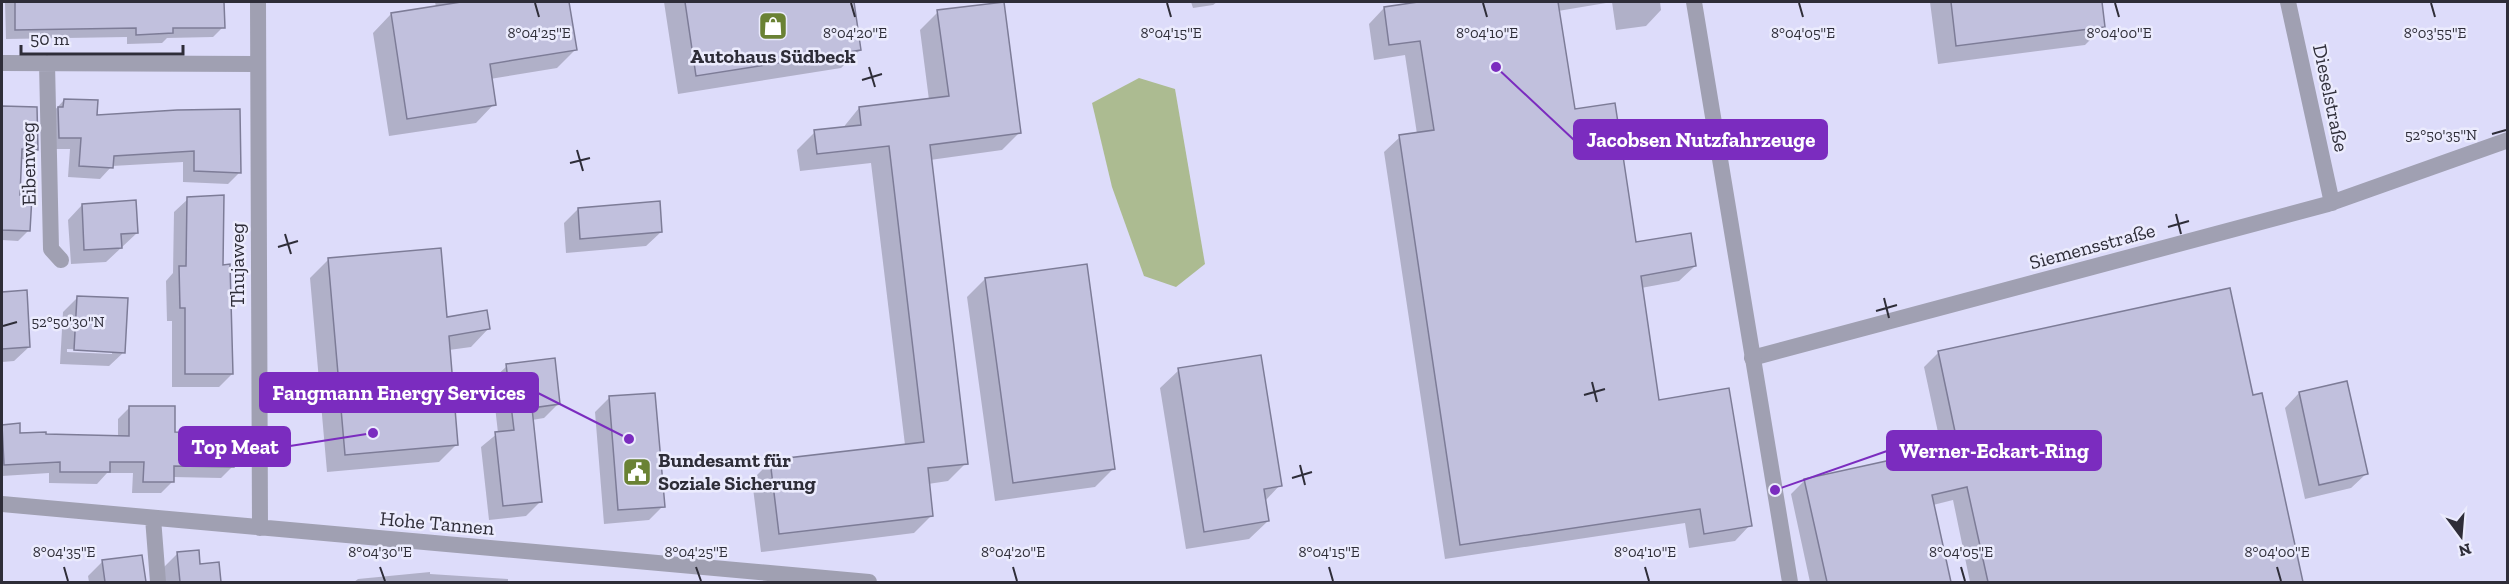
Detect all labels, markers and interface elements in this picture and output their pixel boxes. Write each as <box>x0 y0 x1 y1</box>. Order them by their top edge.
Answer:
shop icon: Autohaus Südbeck <box>757 10 789 42</box>
scale bar <box>21 18 183 56</box>
text: 8°04'25"E <box>507 24 571 42</box>
text: 8°04'20"E <box>823 24 887 42</box>
text: 8°04'15"E <box>1140 24 1202 42</box>
text: 8°04'10"E <box>1456 24 1518 42</box>
text: 8°04'05"E <box>1771 24 1835 42</box>
text: 8°04'00"E <box>2087 24 2152 42</box>
text: 8°03'55"E <box>2404 24 2466 42</box>
text: 50 m <box>30 28 70 50</box>
street label: Dieselstraße <box>2308 42 2354 154</box>
place label: Autohaus Südbeck <box>690 44 856 68</box>
callout: Jacobsen Nutzfahrzeuge <box>1574 120 1827 159</box>
street label: Eibenweg <box>15 122 41 206</box>
text: 52°50'35"N <box>2405 126 2477 144</box>
text: Jacobsen Nutzfahrzeuge <box>1587 127 1815 152</box>
street label: Siemensstraße <box>2026 218 2158 274</box>
street label: Thujaweg <box>225 223 249 307</box>
text: 52°50'30"N <box>31 313 105 331</box>
callout: Fangmann Energy Services <box>260 373 538 412</box>
text: Fangmann Energy Services <box>272 380 526 405</box>
callout: Top Meat <box>179 427 290 466</box>
callout: Werner-Eckart-Ring <box>1887 431 2101 470</box>
text: Top Meat <box>191 434 279 459</box>
text: Werner-Eckart-Ring <box>1899 438 2089 463</box>
place label: Bundesamt für Soziale Sicherung <box>658 448 817 495</box>
public building icon: Bundesamt für Soziale Sicherung <box>621 456 653 488</box>
street label: Hohe Tannen <box>379 506 496 540</box>
north arrow <box>2431 506 2491 566</box>
text: N <box>2457 539 2473 561</box>
text: 8°04'35"E <box>33 543 96 561</box>
text: 8°04'30"E <box>348 543 412 561</box>
text: 8°04'25"E <box>664 543 728 561</box>
text: 8°04'20"E <box>981 543 1045 561</box>
text: 8°04'15"E <box>1298 543 1360 561</box>
text: 8°04'10"E <box>1614 543 1676 561</box>
text: 8°04'05"E <box>1929 543 1993 561</box>
text: 8°04'00"E <box>2245 543 2310 561</box>

